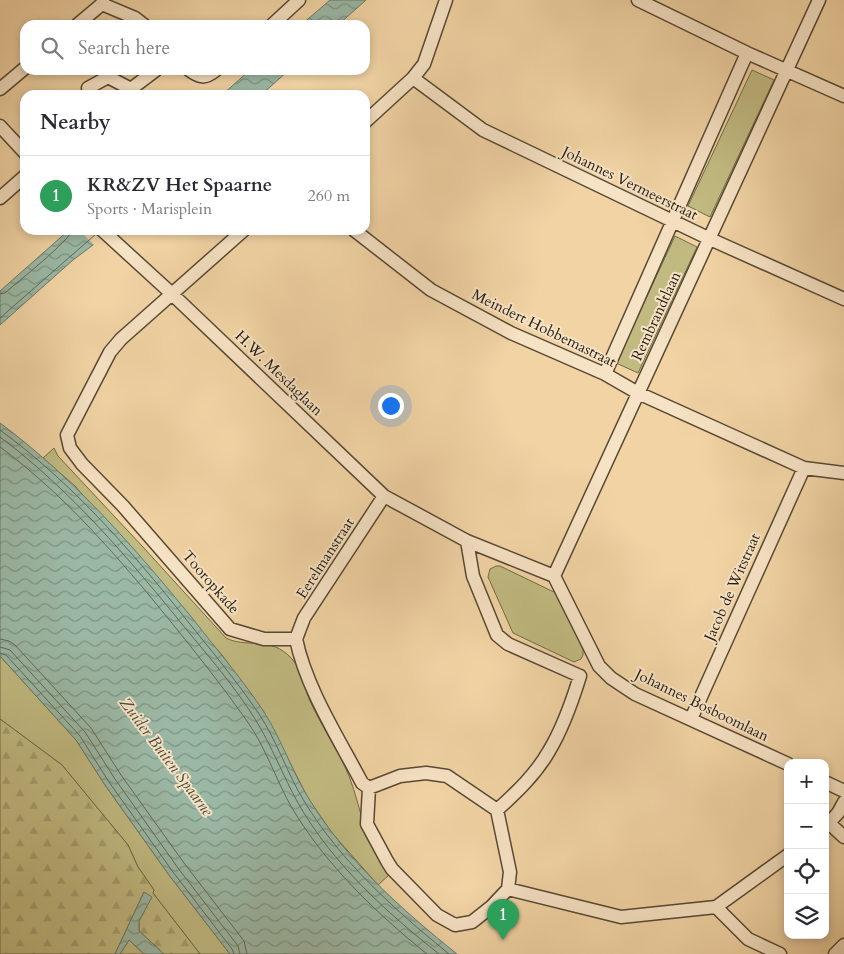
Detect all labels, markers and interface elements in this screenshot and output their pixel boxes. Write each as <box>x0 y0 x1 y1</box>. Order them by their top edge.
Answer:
search box <box>20 20 370 75</box>
icon: search <box>38 34 66 62</box>
text: Search here <box>78 35 170 61</box>
text: Nearby <box>40 108 111 137</box>
street label: Johannes Vermeerstraat <box>557 141 701 225</box>
text: KR&ZV Het Spaarne <box>87 172 272 198</box>
text: 1 <box>52 185 60 207</box>
text: 260 m <box>308 185 350 207</box>
text: Sports · Marisplein <box>87 198 212 220</box>
street label: Rembrandtlaan <box>627 268 686 364</box>
street label: Meindert Hobbemastraat <box>468 284 620 372</box>
street label: H.W. Mesdaglaan <box>231 326 328 420</box>
your location <box>378 393 404 419</box>
street label: Eerelmanstraat <box>291 513 359 602</box>
street label: Jacob de Witstraat <box>698 530 765 646</box>
street label: Tooropkade <box>178 546 244 618</box>
street label: Johannes Bosboomlaan <box>630 663 773 746</box>
water label: Zuider Buiten Spaarne <box>114 693 219 821</box>
map controls <box>784 759 829 939</box>
button: + <box>784 759 829 804</box>
button: − <box>784 804 829 849</box>
button: locate <box>784 849 829 894</box>
button: layers <box>784 894 829 939</box>
pin: 1 <box>487 899 519 940</box>

